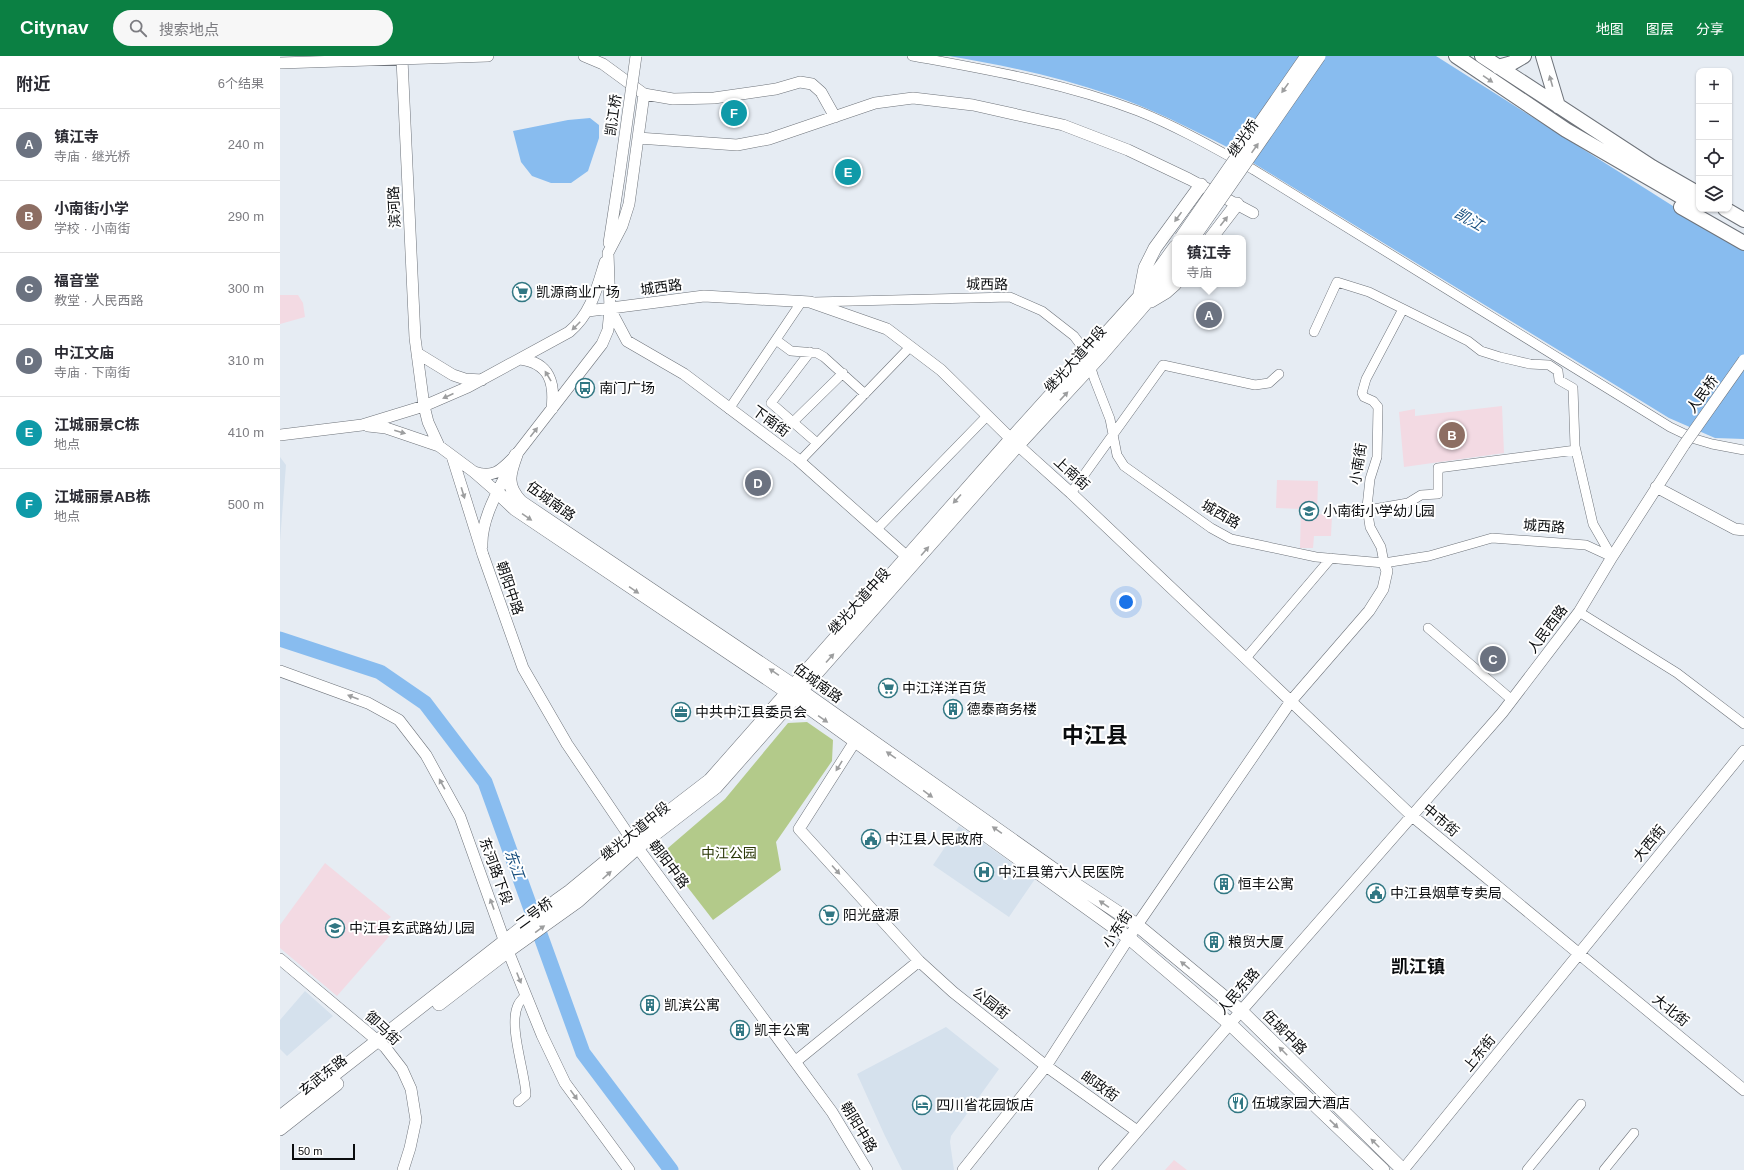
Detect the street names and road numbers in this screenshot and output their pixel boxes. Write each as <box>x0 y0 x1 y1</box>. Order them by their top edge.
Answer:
street label: 凯江桥 <box>602 93 624 137</box>
street label: 继光桥 <box>1224 116 1262 160</box>
street label: 滨河路 <box>385 186 403 228</box>
street label: 城西路 <box>639 276 683 298</box>
street label: 城西路 <box>966 276 1008 292</box>
street label: 继光大道中段 <box>1041 322 1109 396</box>
street label: 人民桥 <box>1683 372 1721 416</box>
street label: 下南街 <box>749 402 793 440</box>
street label: 小南街 <box>1347 442 1369 486</box>
street label: 上南街 <box>1051 453 1093 493</box>
street label: 伍城南路 <box>524 478 578 524</box>
street label: 城西路 <box>1199 497 1243 531</box>
street label: 城西路 <box>1522 517 1566 535</box>
street label: 朝阳中路 <box>493 559 527 617</box>
street label: 继光大道中段 <box>825 564 893 638</box>
street label: 人民西路 <box>1524 602 1570 656</box>
street label: 伍城南路 <box>791 660 845 706</box>
street label: 继光大道中段 <box>597 798 673 864</box>
street label: 中市街 <box>1420 800 1462 840</box>
street label: 大西街 <box>1630 822 1668 864</box>
street label: 东河路下段 <box>477 835 515 907</box>
street label: 朝阳中路 <box>646 837 692 891</box>
street label: 二号桥 <box>512 894 556 932</box>
street label: 小东街 <box>1099 907 1135 951</box>
street label: 人民东路 <box>1214 965 1262 1017</box>
street label: 公园街 <box>970 984 1012 1022</box>
street label: 大北街 <box>1650 991 1692 1029</box>
street label: 伍城中路 <box>1260 1007 1310 1057</box>
street label: 御马街 <box>362 1008 404 1048</box>
street label: 上东街 <box>1460 1032 1498 1074</box>
street label: 玄武东路 <box>296 1051 350 1099</box>
street label: 邮政街 <box>1078 1067 1122 1105</box>
street label: 朝阳中路 <box>838 1099 880 1155</box>

